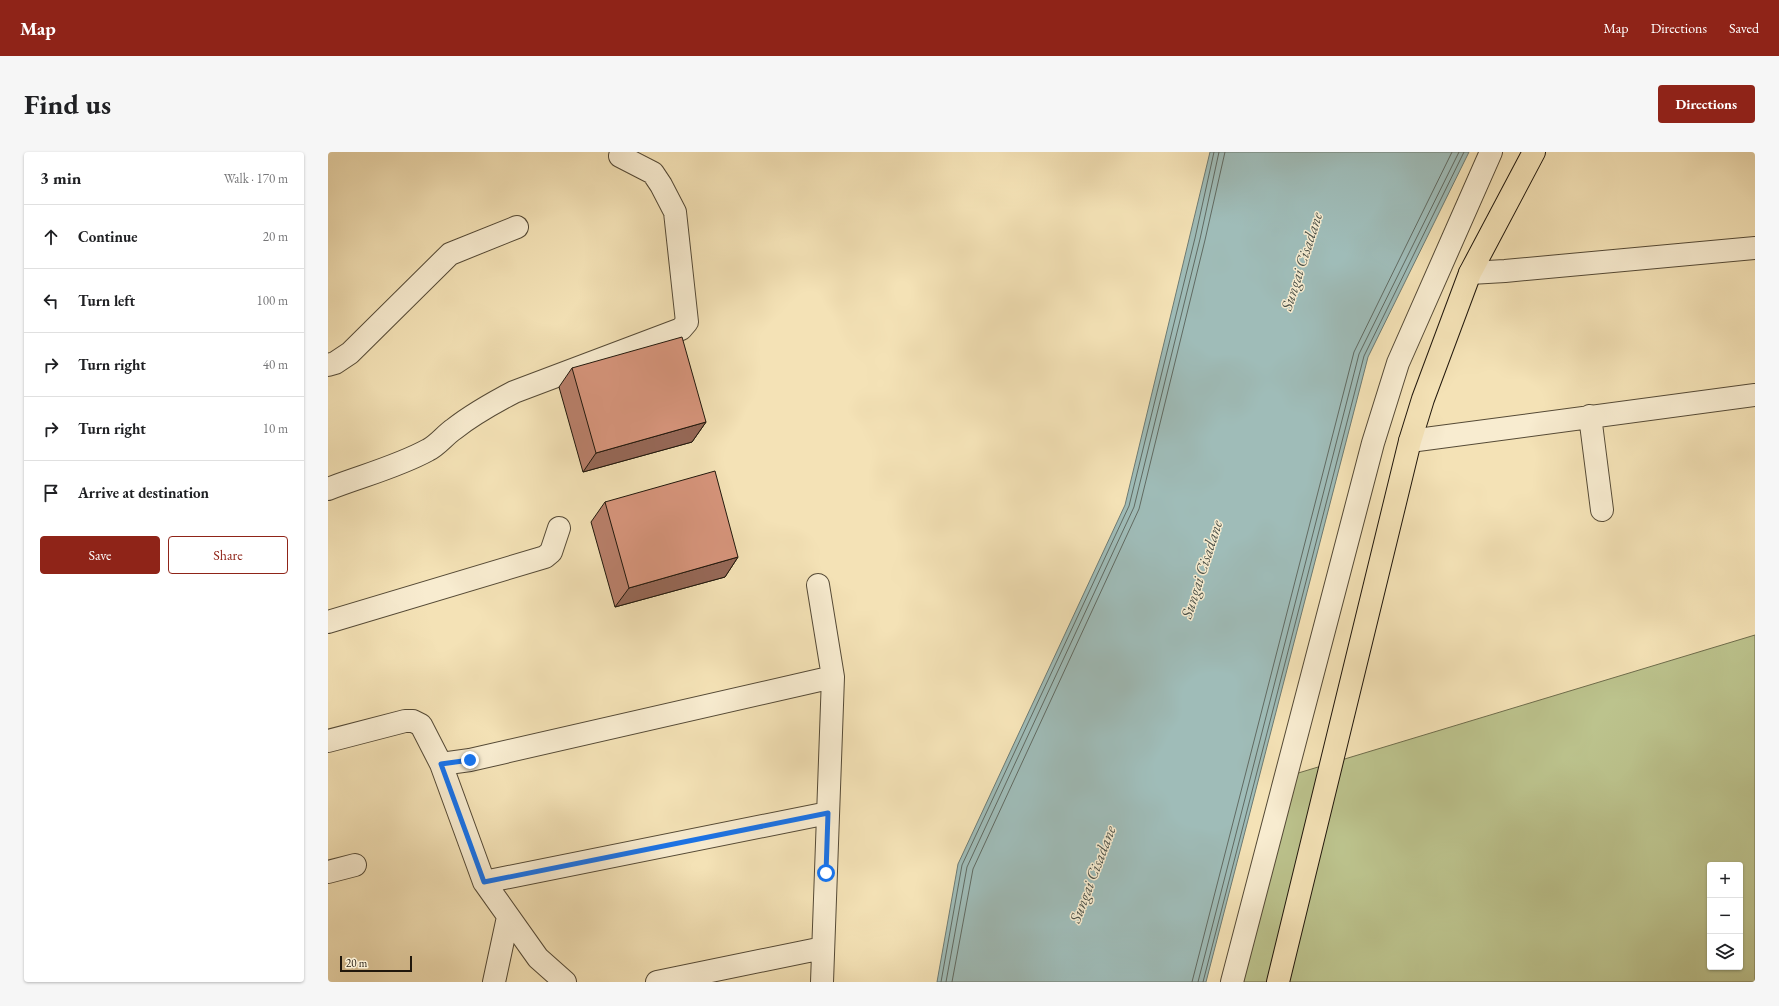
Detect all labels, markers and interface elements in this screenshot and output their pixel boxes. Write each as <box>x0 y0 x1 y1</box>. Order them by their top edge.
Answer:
text: Map <box>20 16 56 41</box>
text: Map <box>1603 19 1629 37</box>
text: Directions <box>1651 19 1707 37</box>
text: Saved <box>1729 19 1759 37</box>
button: Directions <box>1658 85 1755 123</box>
text: Find us <box>24 86 111 122</box>
text: 3 min <box>40 167 81 189</box>
text: Walk · 170 m <box>224 170 288 187</box>
water label: Sungai Cisadane <box>1275 209 1327 314</box>
icon: ahead <box>40 226 62 248</box>
text: Continue <box>78 227 138 246</box>
text: 20 m <box>263 228 288 245</box>
icon: left <box>40 290 62 312</box>
text: Turn left <box>78 291 135 310</box>
text: 100 m <box>257 292 288 309</box>
icon: right <box>40 354 62 376</box>
text: Turn right <box>78 355 146 374</box>
text: 40 m <box>263 356 288 373</box>
icon: right <box>40 418 62 440</box>
text: Turn right <box>78 419 146 438</box>
text: 10 m <box>263 420 288 437</box>
icon: arrive <box>40 482 62 504</box>
text: Arrive at destination <box>78 483 209 502</box>
water label: Sungai Cisadane <box>1175 517 1227 622</box>
button: Save <box>40 536 160 574</box>
button: Share <box>168 536 288 574</box>
route end <box>461 751 479 769</box>
water label: Sungai Cisadane <box>1064 822 1121 927</box>
map controls <box>1707 862 1743 970</box>
button: + <box>1707 862 1743 898</box>
route start <box>817 864 835 882</box>
button: − <box>1707 898 1743 934</box>
button: layers <box>1707 934 1743 970</box>
scale bar <box>340 954 412 973</box>
text: 20 m <box>346 956 367 970</box>

